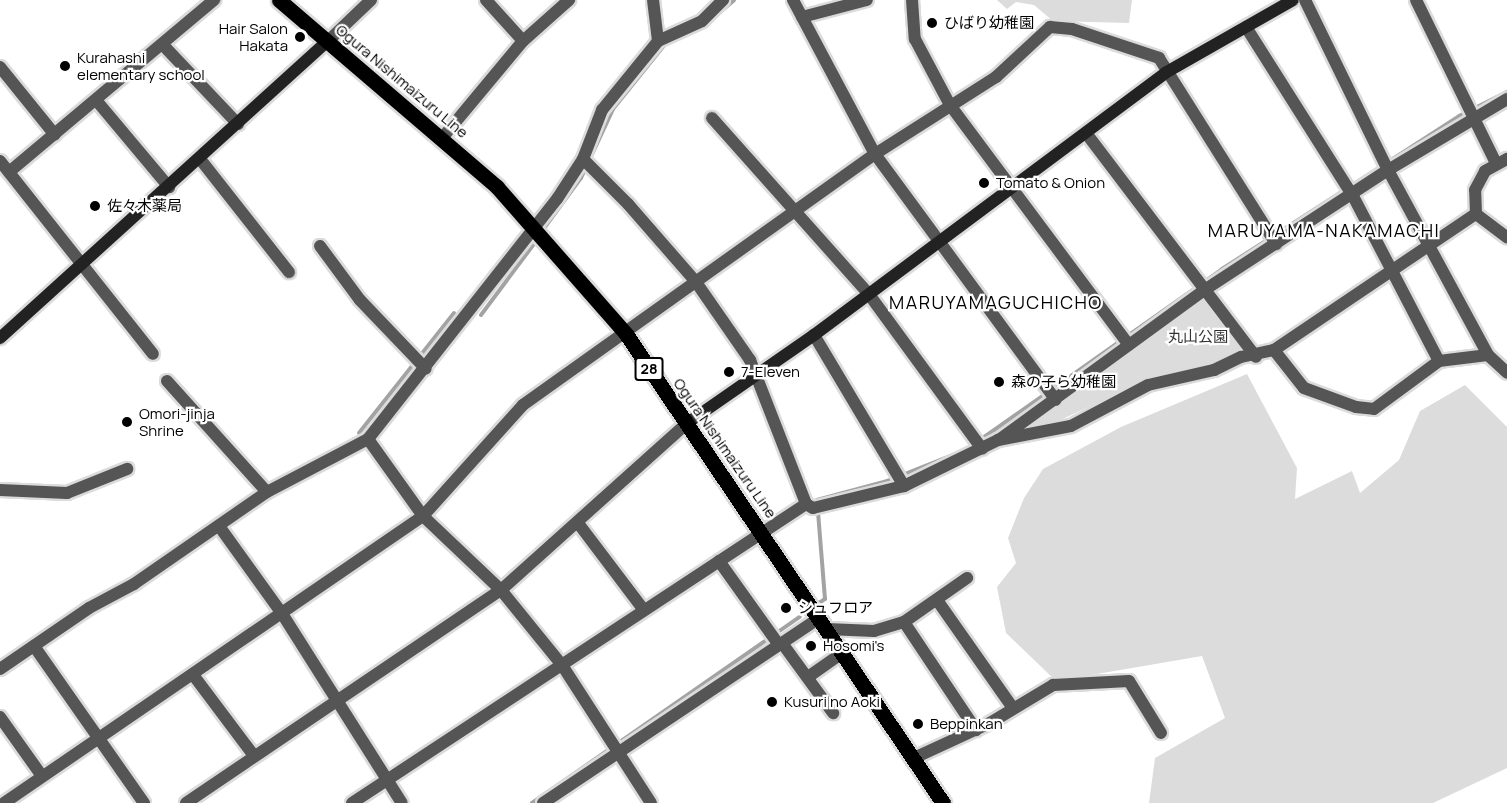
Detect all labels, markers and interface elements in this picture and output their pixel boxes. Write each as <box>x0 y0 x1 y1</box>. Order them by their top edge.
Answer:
place label: ひばり幼稚園 <box>944 14 1034 32</box>
marker: ひばり幼稚園 <box>925 16 939 30</box>
place label: Hair Salon Hakata <box>219 19 288 54</box>
street label: Ogura Nishimaizuru Line <box>332 21 472 141</box>
marker: Hair Salon Hakata <box>293 30 307 44</box>
place label: Kurahashi elementary school <box>77 48 205 83</box>
marker: Kurahashi elementary school <box>58 59 72 73</box>
place label: Tomato & Onion <box>996 174 1105 192</box>
marker: Tomato & Onion <box>977 176 991 190</box>
place label: 佐々木薬局 <box>107 197 182 215</box>
marker: 佐々木薬局 <box>88 199 102 213</box>
district label: MARUYAMA-NAKAMACHI <box>1207 219 1441 241</box>
district label: MARUYAMAGUCHICHO <box>889 291 1103 313</box>
park label: 丸山公園 <box>1168 328 1228 346</box>
road number: 28 <box>634 358 664 380</box>
place label: 7-Eleven <box>741 363 800 381</box>
marker: 7-Eleven <box>722 365 736 379</box>
place label: 森の子ら幼稚園 <box>1011 373 1116 391</box>
street label: Ogura Nishimaizuru Line <box>670 375 780 521</box>
marker: 森の子ら幼稚園 <box>992 375 1006 389</box>
place label: Omori-jinja Shrine <box>139 404 215 439</box>
marker: Omori-jinja Shrine <box>120 415 134 429</box>
place label: シュフロア <box>798 599 873 617</box>
marker: シュフロア <box>779 601 793 615</box>
place label: Hosomi's <box>823 637 884 655</box>
marker: Hosomi's <box>804 639 818 653</box>
place label: Kusuri no Aoki <box>784 693 880 711</box>
marker: Kusuri no Aoki <box>765 695 779 709</box>
place label: Beppinkan <box>930 715 1003 733</box>
marker: Beppinkan <box>911 717 925 731</box>

